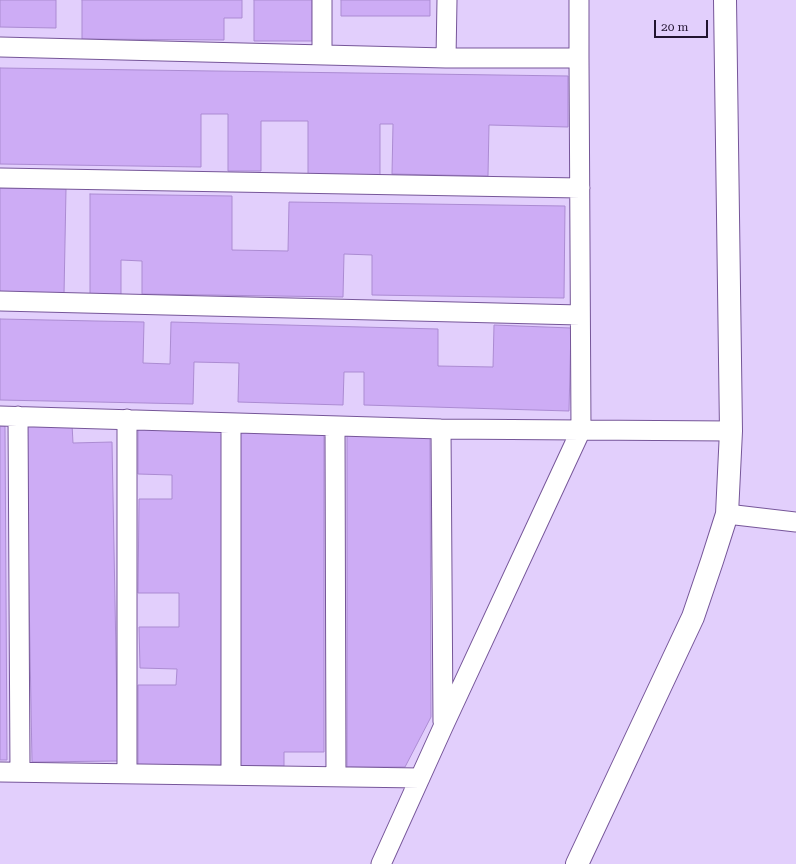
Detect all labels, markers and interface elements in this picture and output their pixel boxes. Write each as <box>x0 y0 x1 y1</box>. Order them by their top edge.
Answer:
scale bar <box>656 12 710 38</box>
text: 20 m <box>661 20 688 34</box>

